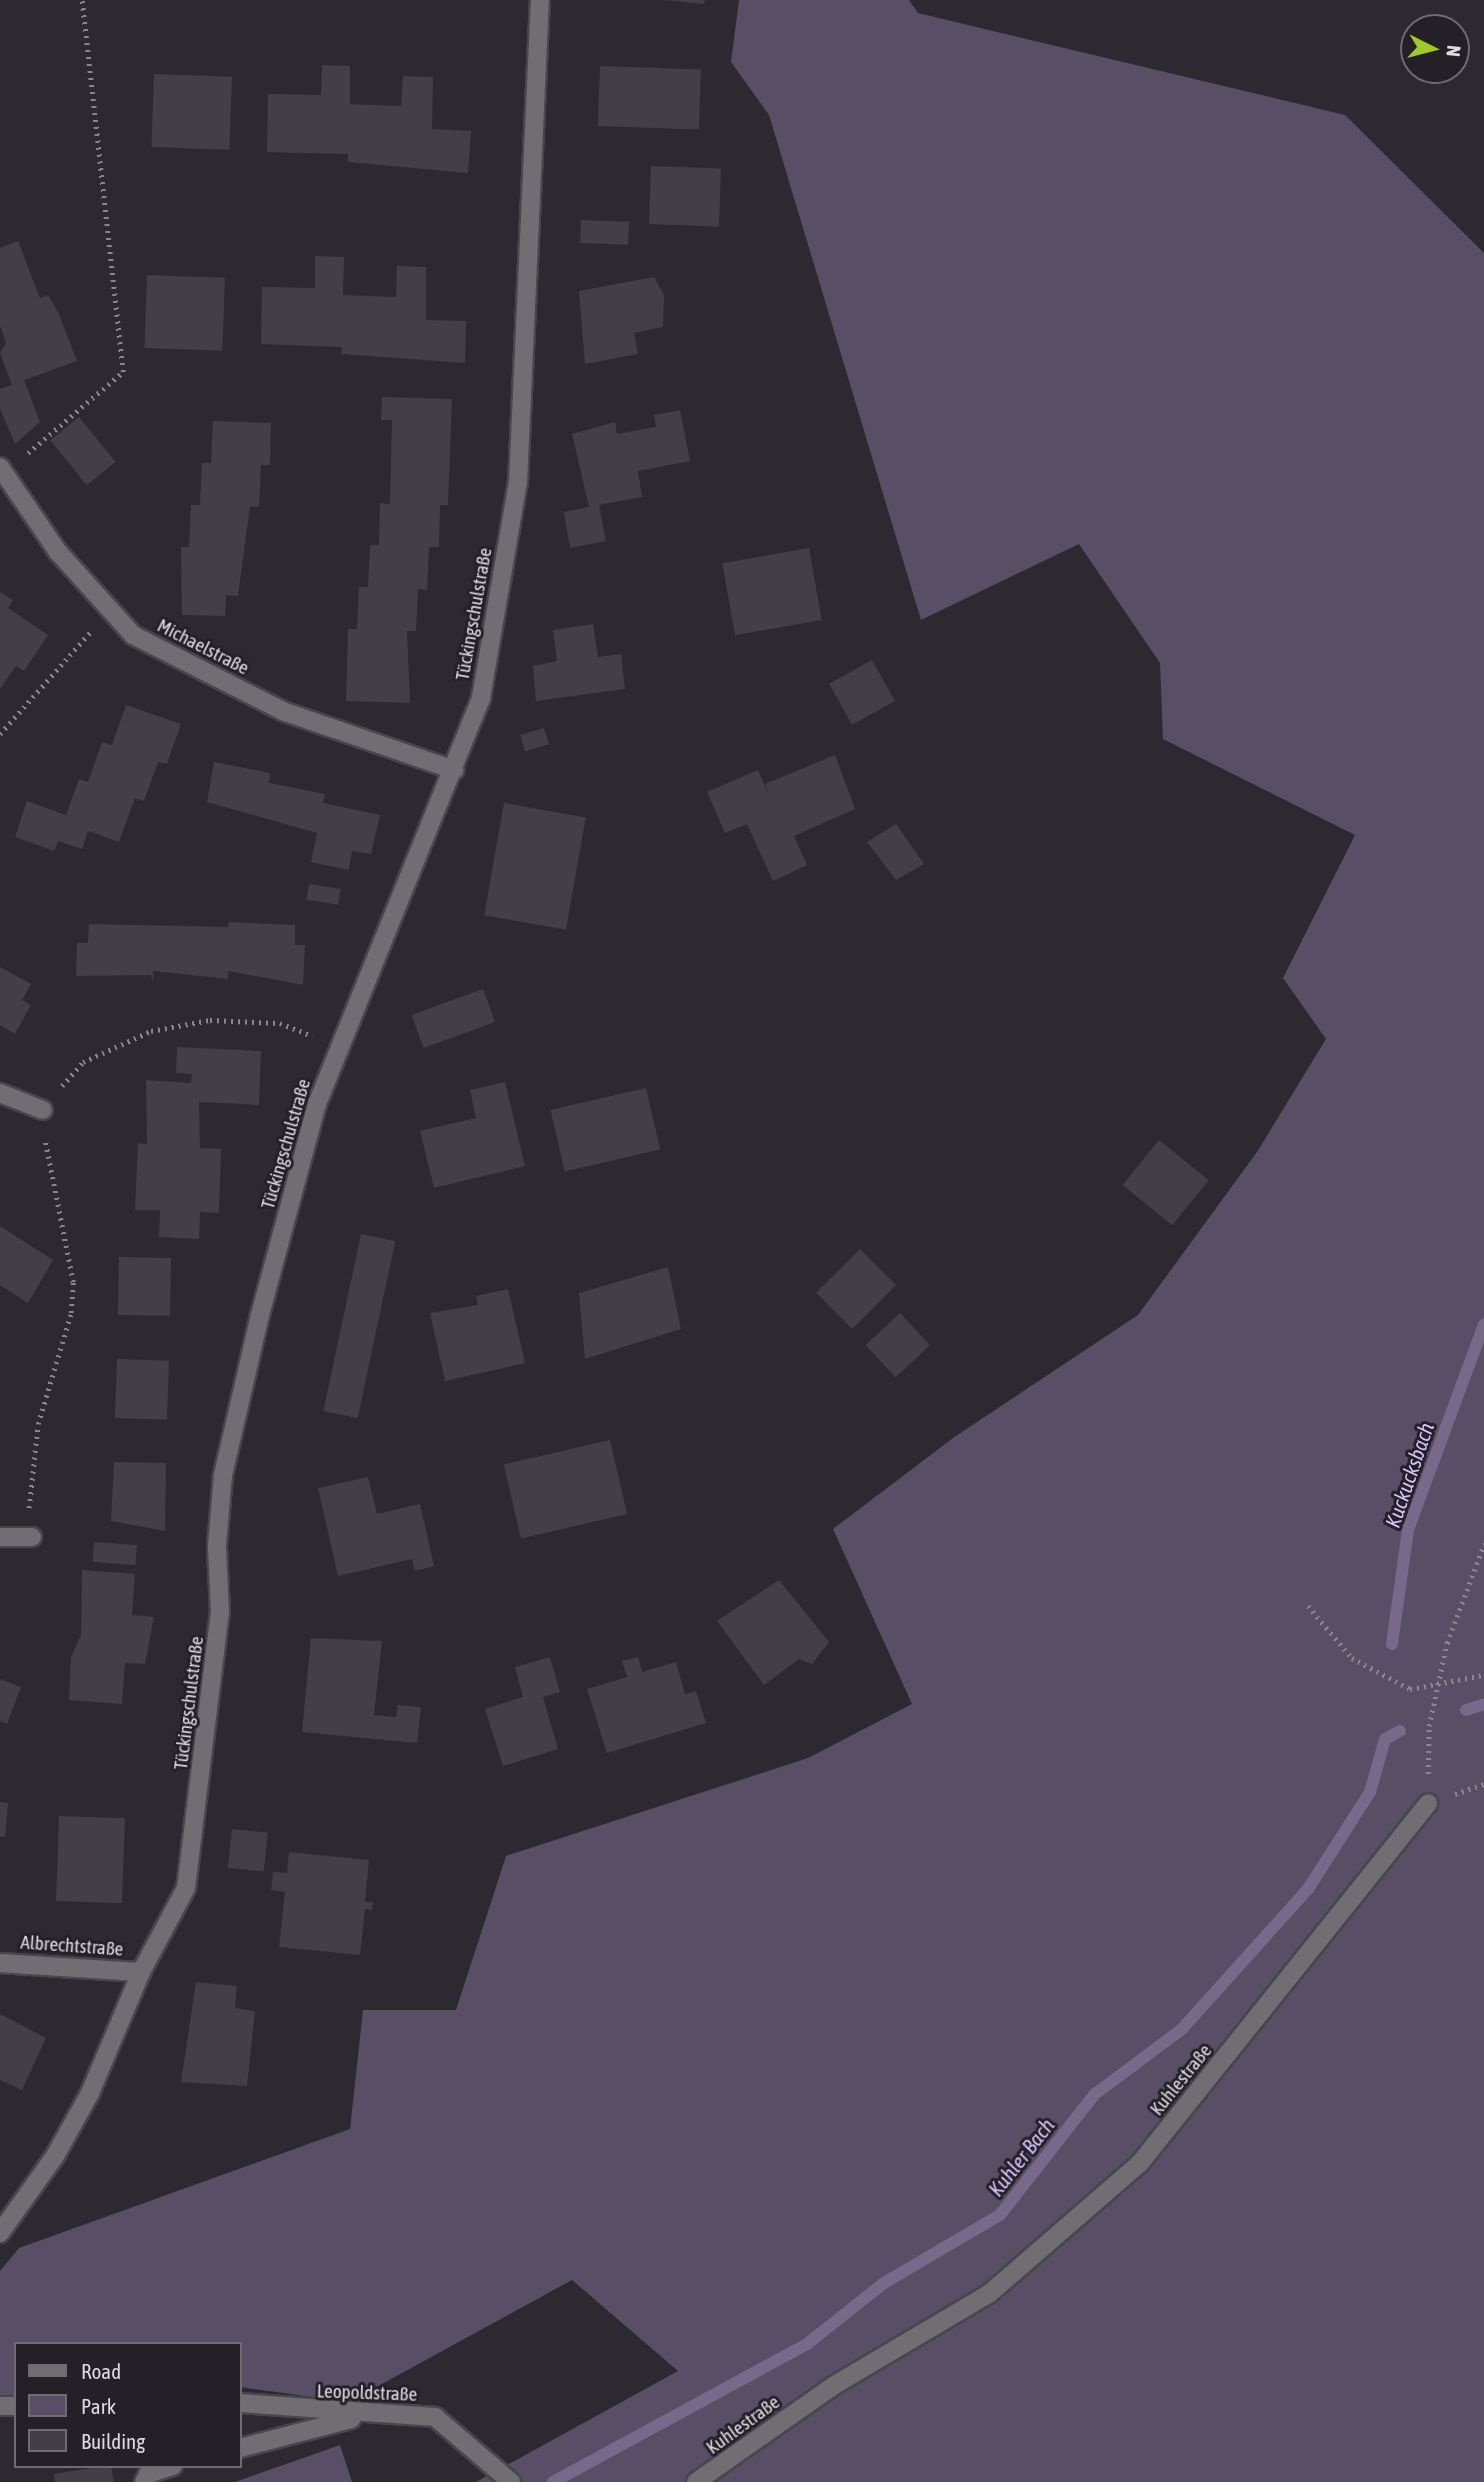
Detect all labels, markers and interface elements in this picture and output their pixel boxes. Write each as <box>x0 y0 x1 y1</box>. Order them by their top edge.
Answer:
north arrow <box>1400 14 1470 84</box>
text: N <box>1442 44 1465 58</box>
street label: Tückingschulstraße <box>451 546 497 682</box>
street label: Michaelstraße <box>153 614 253 680</box>
street label: Tückingschulstraße <box>257 1076 315 1212</box>
water label: Kuckucksbach <box>1379 1419 1439 1531</box>
street label: Tückingschulstraße <box>170 1635 208 1771</box>
street label: Albrechtstraße <box>20 1931 124 1961</box>
street label: Kuhlestraße <box>1145 2040 1217 2120</box>
water label: Kuhler Bach <box>983 2113 1059 2201</box>
legend <box>14 2342 242 2468</box>
text: Road <box>81 2359 121 2383</box>
street label: Leopoldstraße <box>316 2380 418 2406</box>
street label: Kuhlestraße <box>702 2391 784 2459</box>
text: Park <box>81 2394 116 2418</box>
text: Building <box>81 2429 145 2453</box>

